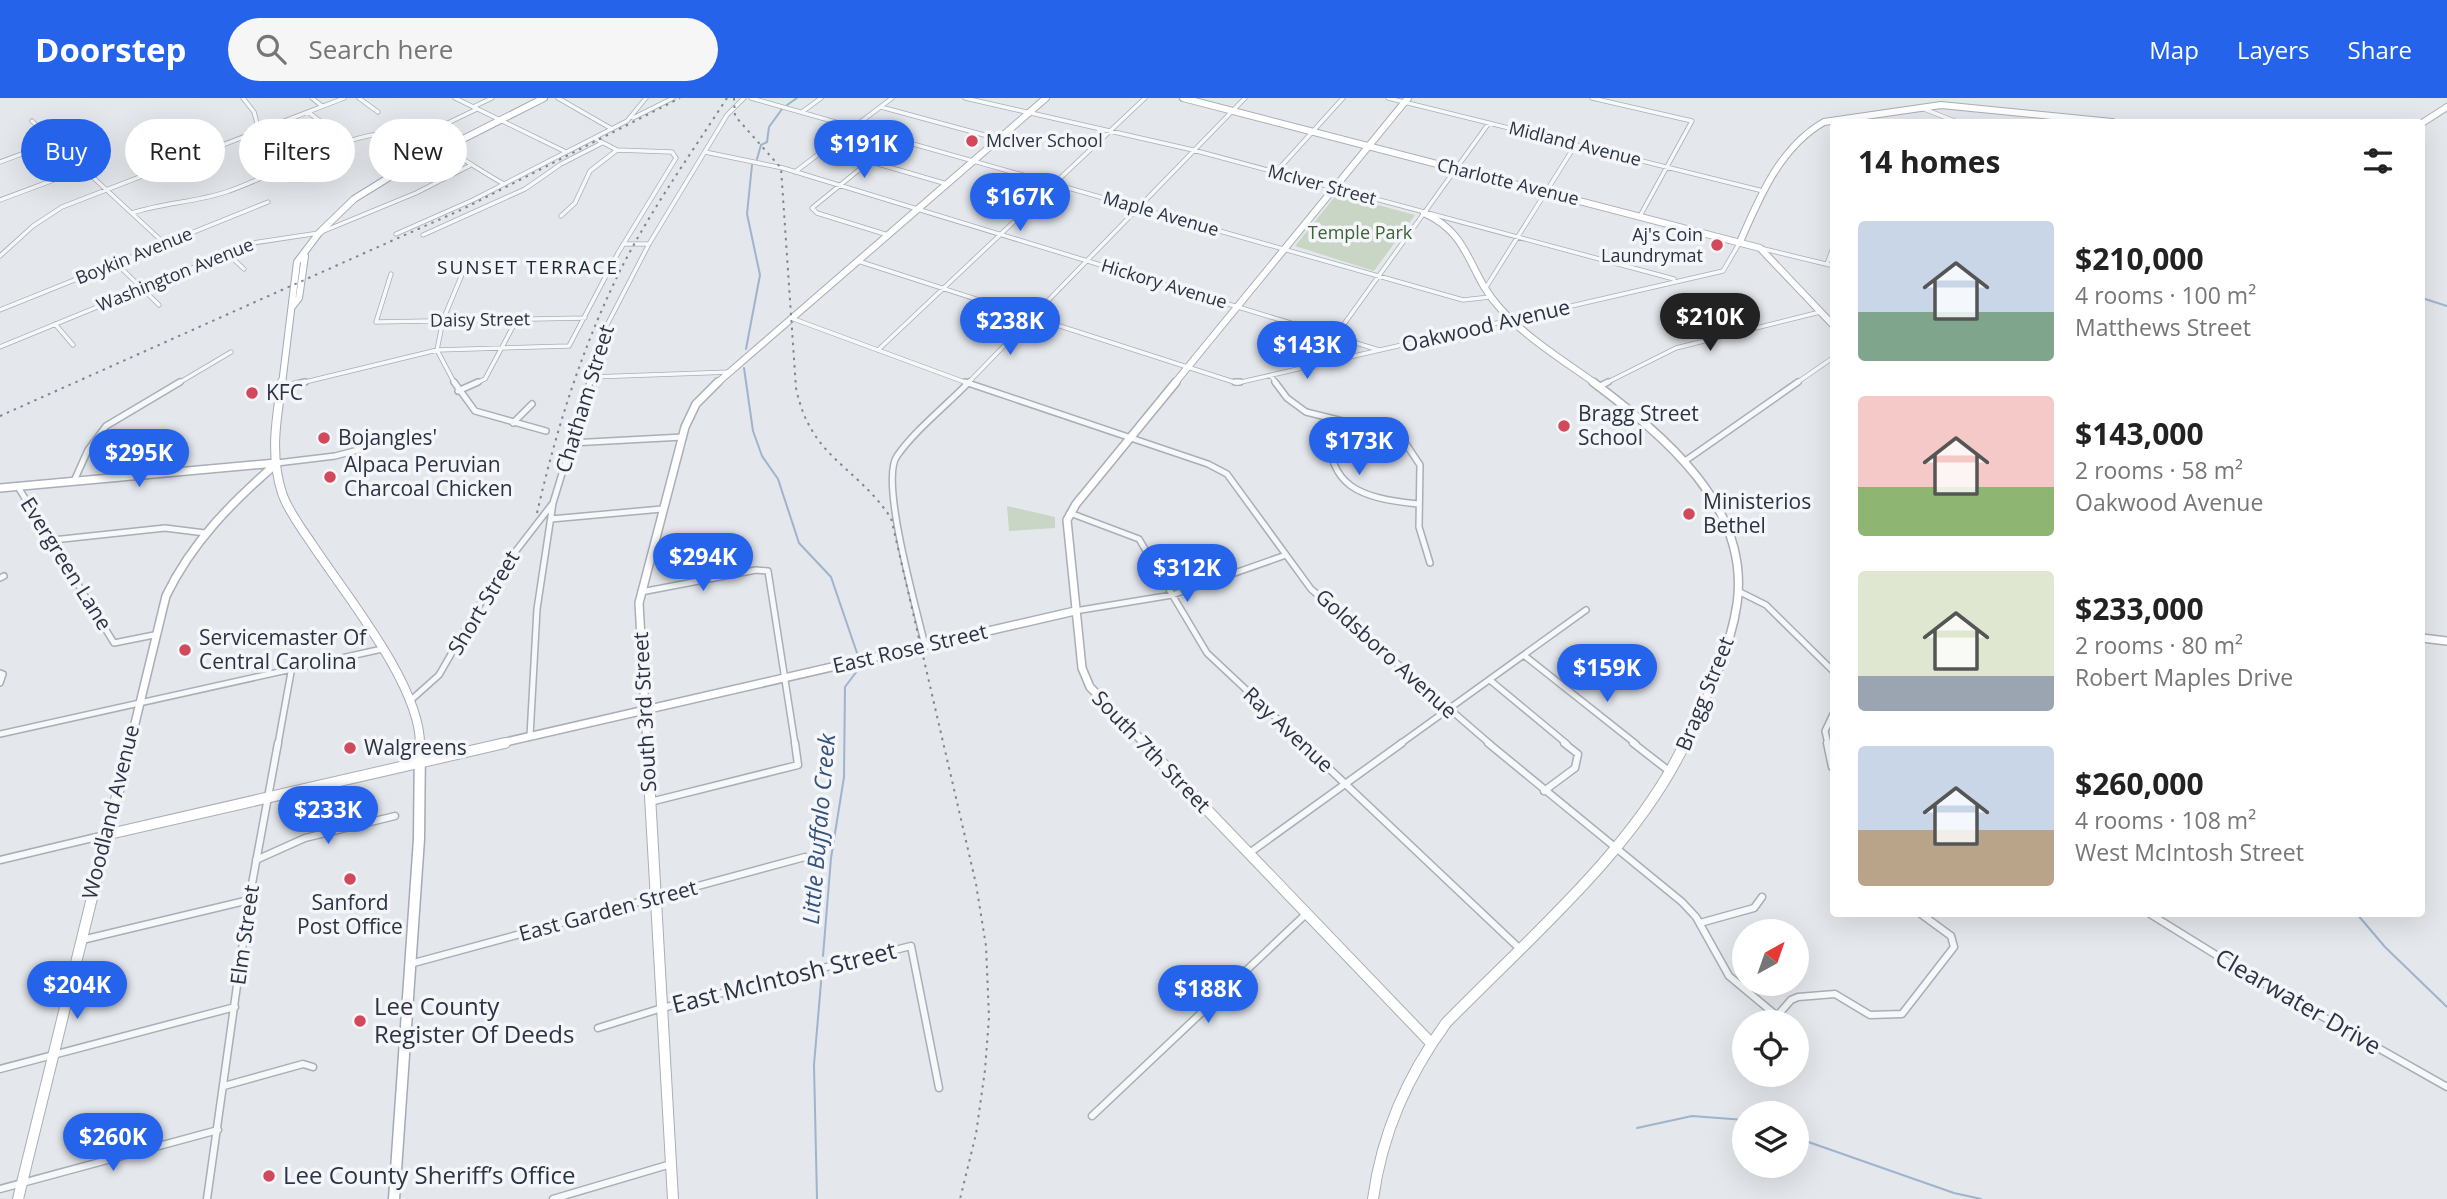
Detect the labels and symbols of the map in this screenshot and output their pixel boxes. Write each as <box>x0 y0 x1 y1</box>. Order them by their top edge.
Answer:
street label: Midland Avenue <box>1507 115 1644 171</box>
pin: $191K <box>815 120 913 180</box>
place label: McIver School <box>986 128 1103 152</box>
marker: McIver School <box>964 133 980 149</box>
street label: Charlotte Avenue <box>1435 152 1582 210</box>
street label: McIver Street <box>1265 158 1379 210</box>
pin: $167K <box>971 174 1069 233</box>
street label: Maple Avenue <box>1101 185 1222 241</box>
park label: Temple Park <box>1308 220 1413 244</box>
street label: Boykin Avenue <box>72 221 196 289</box>
place label: Aj's Coin Laundrymat <box>1601 222 1703 267</box>
street label: Washington Avenue <box>93 232 257 317</box>
marker: Aj's Coin Laundrymat <box>1709 237 1725 253</box>
street label: Hickory Avenue <box>1098 252 1230 314</box>
district label: SUNSET TERRACE <box>437 254 619 280</box>
street label: Oakwood Avenue <box>1399 292 1573 358</box>
pin: $210K <box>1661 294 1759 353</box>
pin: $238K <box>961 298 1059 357</box>
street label: Daisy Street <box>430 306 530 332</box>
street label: Chatham Street <box>548 321 620 476</box>
pin: $143K <box>1258 322 1356 381</box>
place label: KFC <box>266 378 303 406</box>
marker: KFC <box>244 385 260 401</box>
place label: Bragg Street School <box>1578 399 1699 451</box>
pin: $173K <box>1310 418 1408 477</box>
marker: Bragg Street School <box>1556 418 1572 434</box>
place label: Bojangles' <box>338 423 437 451</box>
pin: $295K <box>90 430 188 489</box>
marker: Bojangles' <box>316 430 332 446</box>
place label: Alpaca Peruvian Charcoal Chicken <box>344 450 513 502</box>
marker: Alpaca Peruvian Charcoal Chicken <box>322 469 338 485</box>
place label: Ministerios Bethel <box>1703 487 1811 539</box>
street label: Evergreen Lane <box>15 492 119 635</box>
marker: Ministerios Bethel <box>1681 506 1697 522</box>
pin: $294K <box>654 533 752 593</box>
street label: Short Street <box>441 545 525 660</box>
pin: $312K <box>1138 545 1236 604</box>
street label: Goldsboro Avenue <box>1310 582 1463 724</box>
street label: East Rose Street <box>830 617 990 679</box>
place label: Servicemaster Of Central Carolina <box>199 623 368 675</box>
street label: South 3rd Street <box>626 631 662 793</box>
street label: Bragg Street <box>1668 632 1740 755</box>
marker: Servicemaster Of Central Carolina <box>177 642 193 658</box>
pin: $159K <box>1558 644 1656 704</box>
street label: Ray Avenue <box>1238 680 1340 778</box>
street label: South 7th Street <box>1086 684 1217 818</box>
street label: Woodland Avenue <box>75 722 145 902</box>
water label: Little Buffalo Creek <box>794 732 842 926</box>
place label: Walgreens <box>364 733 467 761</box>
marker: Walgreens <box>342 740 358 756</box>
pin: $233K <box>279 786 377 846</box>
marker: Sanford Post Office <box>342 871 358 887</box>
street label: East Garden Street <box>516 873 700 947</box>
street label: Elm Street <box>223 883 265 987</box>
place label: Sanford Post Office <box>297 888 403 940</box>
north arrow <box>1732 919 1810 996</box>
street label: East McIntosh Street <box>668 933 899 1020</box>
street label: Clearwater Drive <box>2210 940 2388 1062</box>
pin: $204K <box>28 962 126 1021</box>
pin: $188K <box>1159 965 1257 1025</box>
place label: Lee County Register Of Deeds <box>374 989 574 1050</box>
marker: Lee County Register Of Deeds <box>352 1013 368 1029</box>
pin: $260K <box>64 1114 162 1173</box>
place label: Lee County Sheriff’s Office <box>283 1158 575 1191</box>
marker: Lee County Sheriff’s Office <box>261 1168 277 1184</box>

